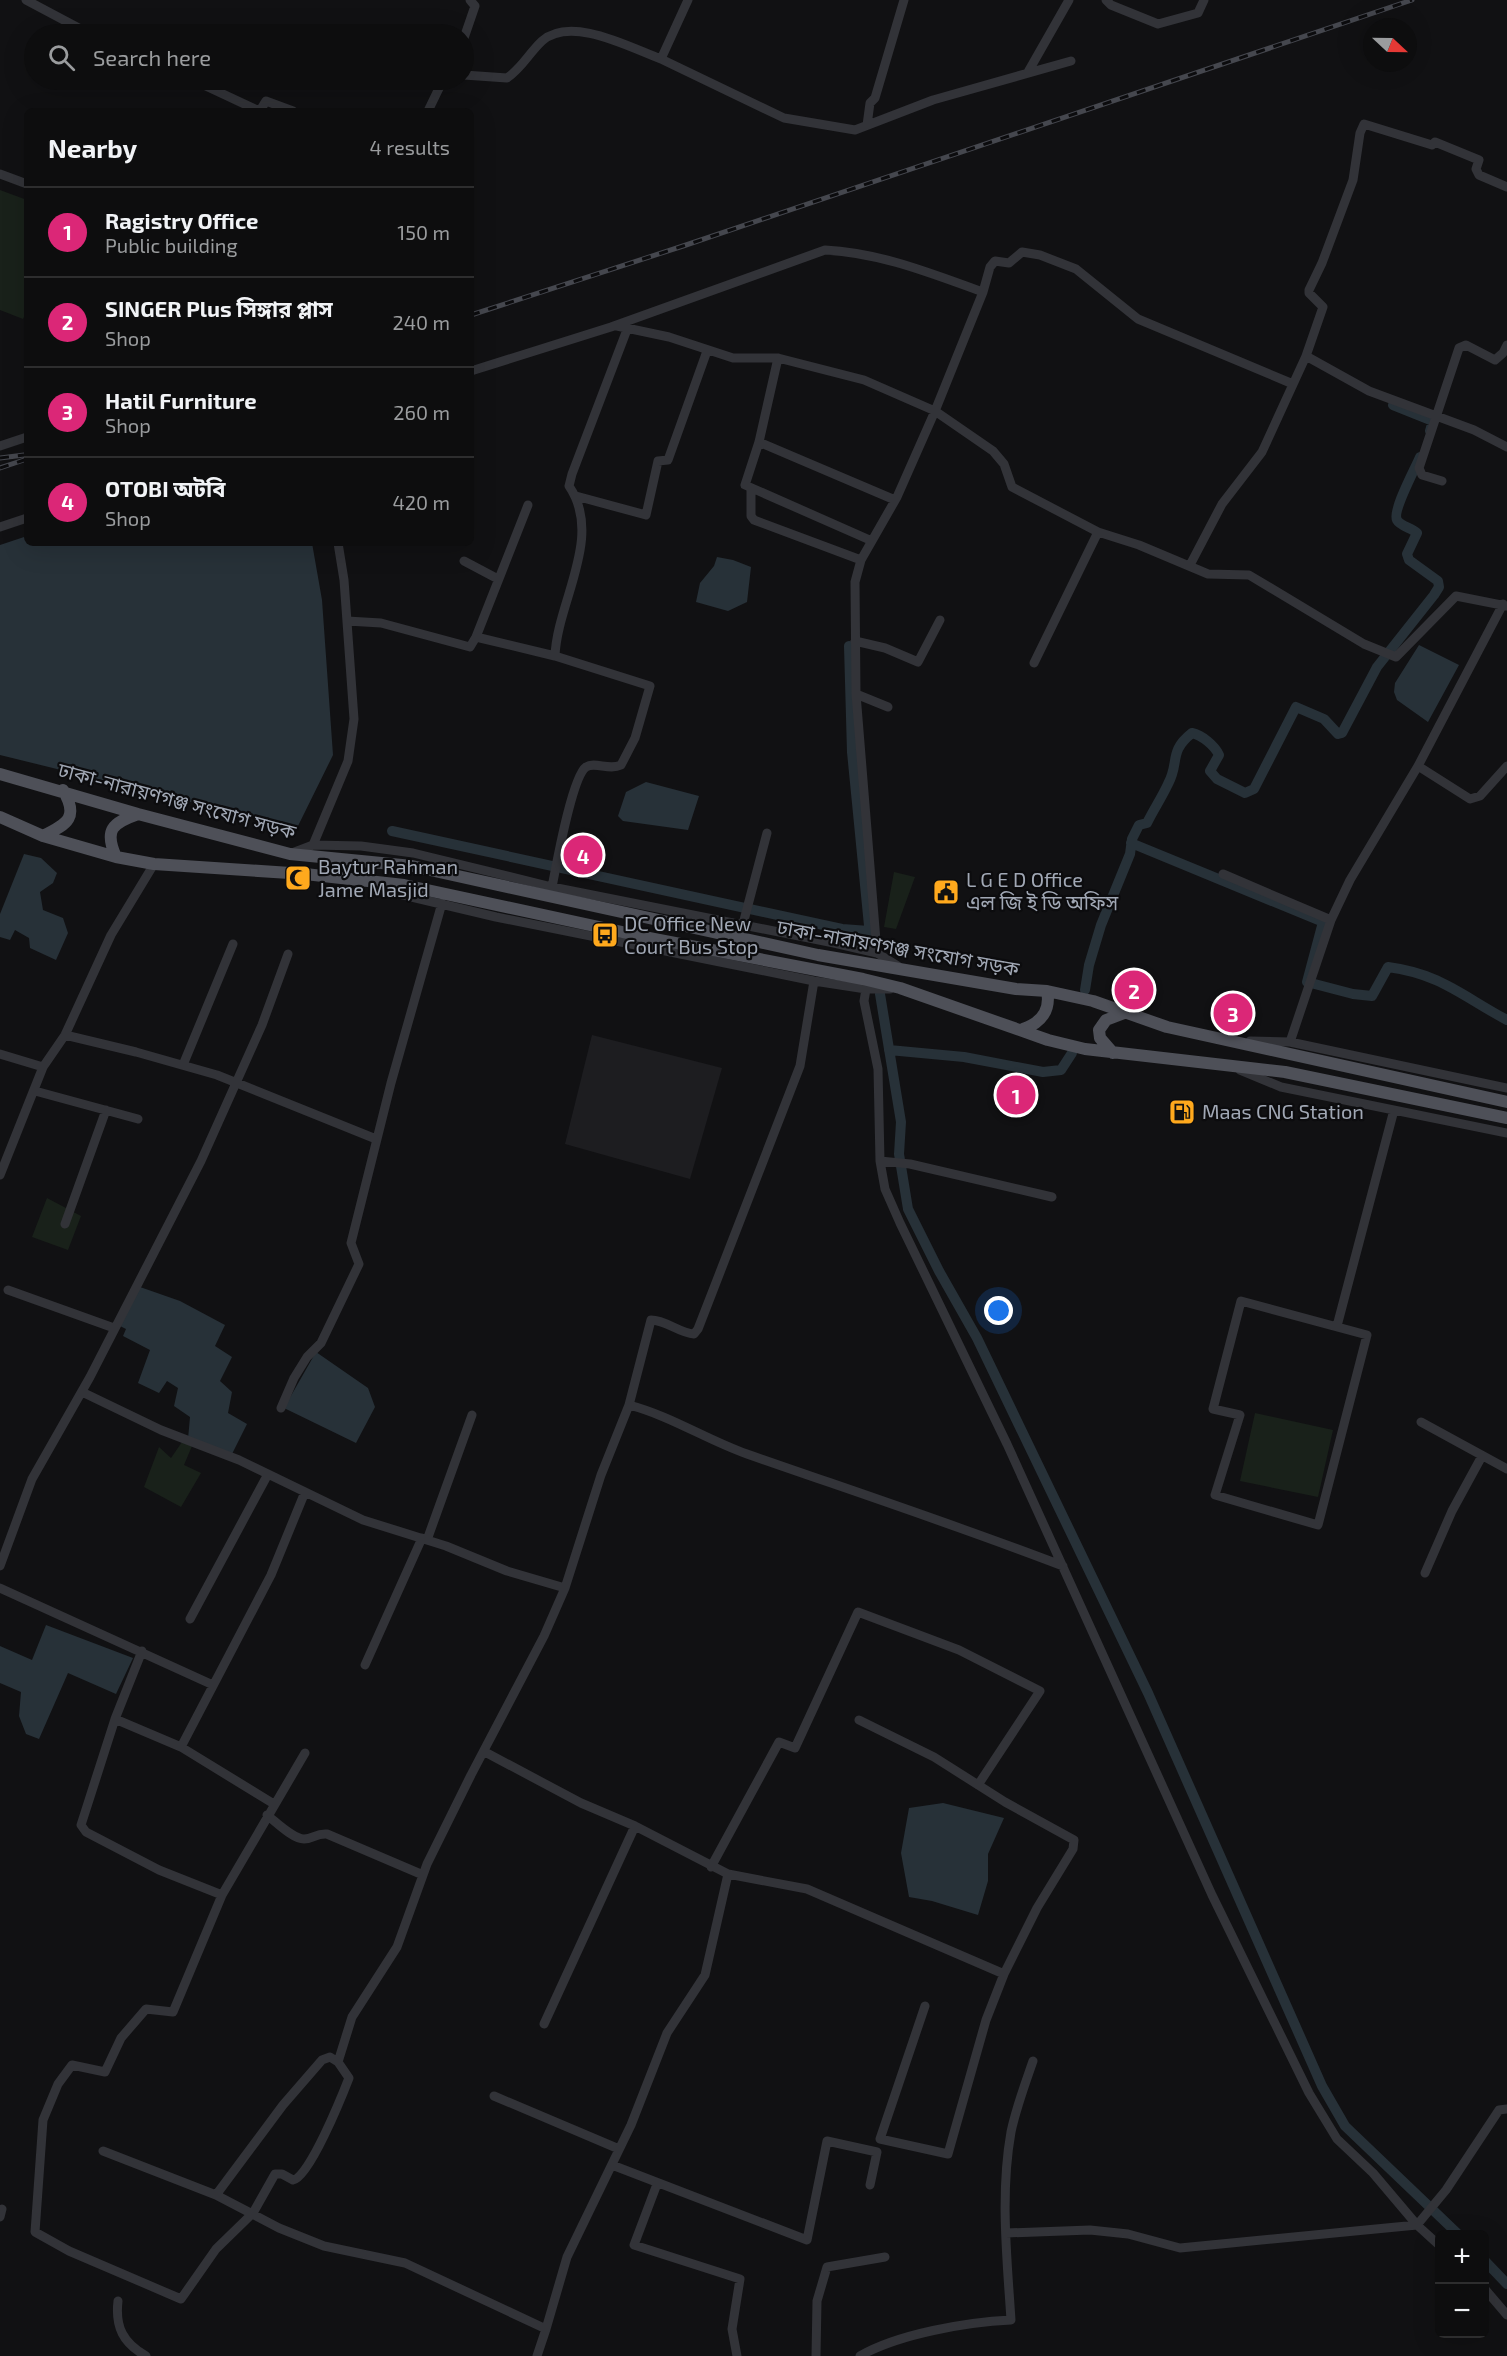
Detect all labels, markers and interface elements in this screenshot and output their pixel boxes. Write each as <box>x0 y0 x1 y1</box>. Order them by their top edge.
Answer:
north arrow <box>1363 18 1417 72</box>
search box <box>24 24 474 90</box>
icon: search <box>45 41 78 74</box>
text: Search here <box>93 44 211 70</box>
text: Nearby <box>48 132 137 163</box>
text: 4 results <box>370 135 450 159</box>
text: Ragistry Office <box>105 207 258 233</box>
text: 1 <box>63 220 72 244</box>
text: 150 m <box>397 220 450 244</box>
text: Public building <box>105 233 238 257</box>
text: SINGER Plus সিঙ্গার প্লাস <box>105 295 333 321</box>
text: 2 <box>62 310 73 334</box>
text: 240 m <box>392 310 450 334</box>
text: Shop <box>105 326 151 350</box>
text: Hatil Furniture <box>105 387 257 413</box>
text: 3 <box>62 400 73 424</box>
text: 260 m <box>393 400 450 424</box>
text: Shop <box>105 413 151 437</box>
text: OTOBI অটবি <box>105 475 225 501</box>
text: 4 <box>61 490 74 514</box>
text: 420 m <box>392 490 450 514</box>
text: Shop <box>105 506 151 530</box>
street label: ঢাকা-নারায়ণগঞ্জ সংযোগ সড়ক <box>55 756 300 844</box>
pin: 4 <box>564 832 602 878</box>
place label: Baytur Rahman Jame Masjid <box>318 854 458 901</box>
mosque icon: Baytur Rahman Jame Masjid <box>283 863 313 893</box>
place label: L G E D Office এল জি ই ডি অফিস <box>966 867 1119 914</box>
public building icon: L G E D Office এল জি ই ডি অফিস <box>931 877 961 907</box>
place label: DC Office New Court Bus Stop <box>624 911 758 958</box>
street label: ঢাকা-নারায়ণগঞ্জ সংযোগ সড়ক <box>774 914 1022 980</box>
bus stop icon: DC Office New Court Bus Stop <box>590 920 620 950</box>
pin: 2 <box>1114 968 1154 1012</box>
pin: 3 <box>1214 990 1252 1036</box>
pin: 1 <box>996 1072 1036 1118</box>
fuel station icon: Maas CNG Station <box>1167 1097 1197 1127</box>
place label: Maas CNG Station <box>1202 1099 1364 1123</box>
your location <box>984 1296 1013 1325</box>
map controls <box>1435 2230 1489 2338</box>
button: + <box>1435 2230 1489 2284</box>
button: − <box>1435 2284 1489 2338</box>

